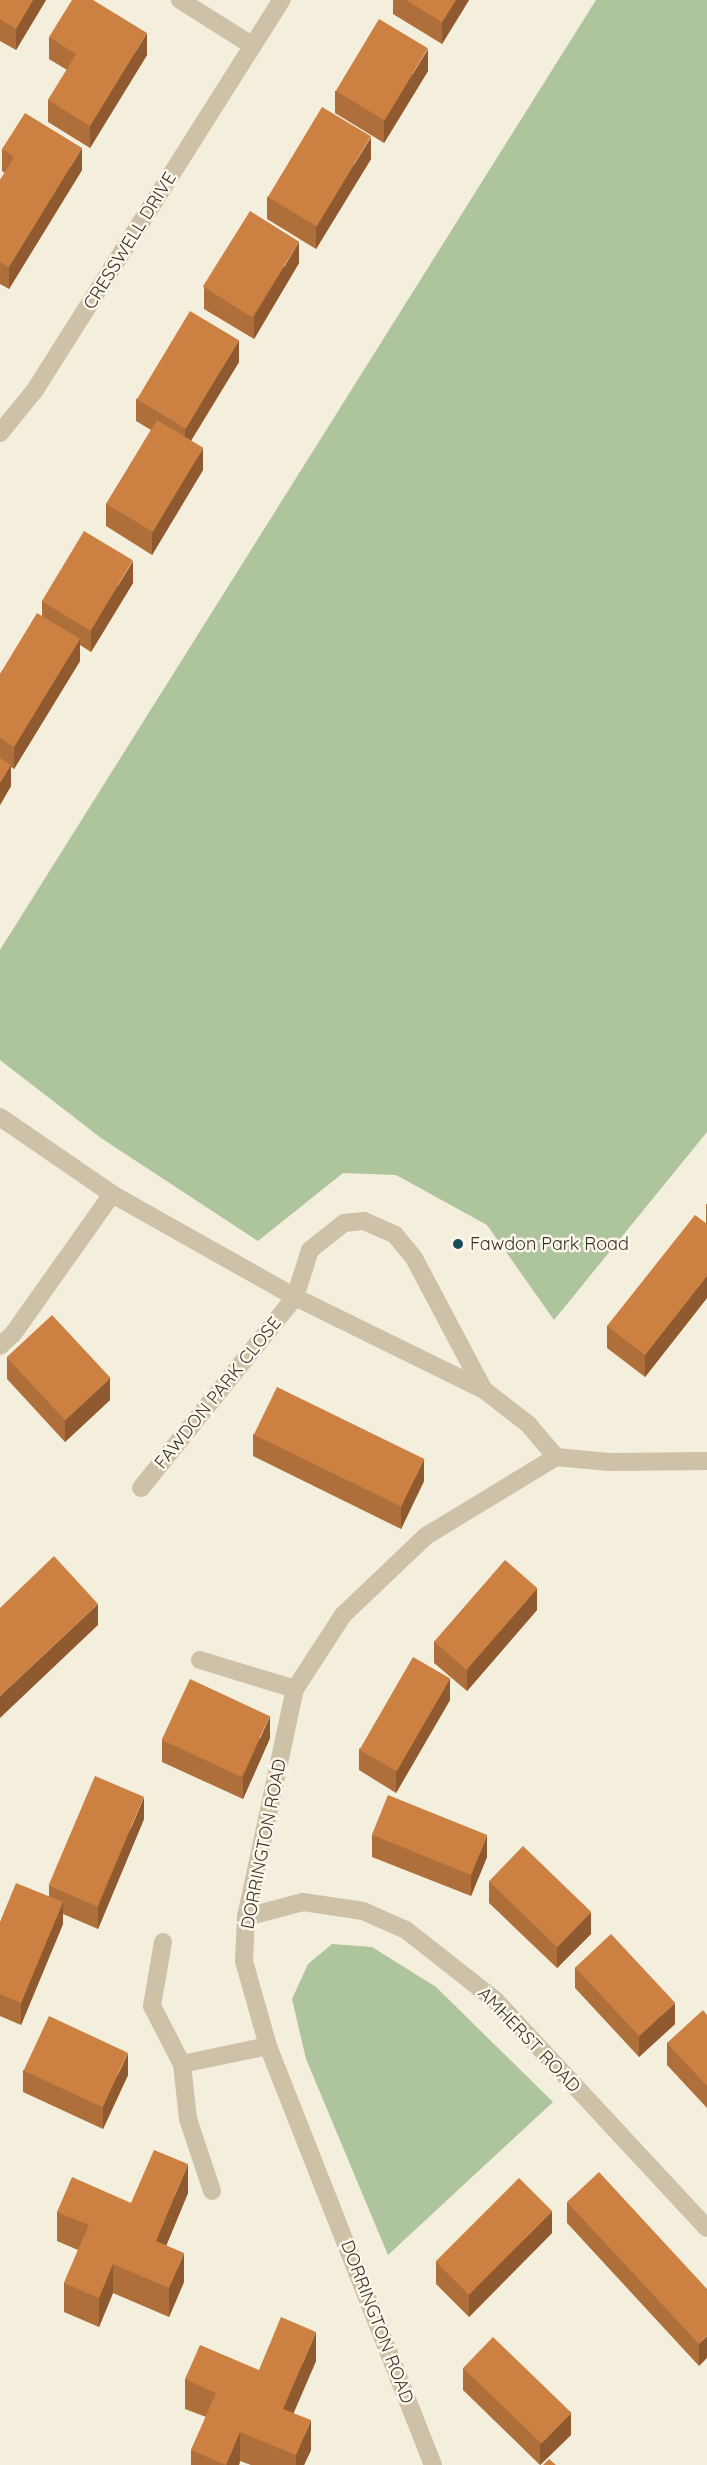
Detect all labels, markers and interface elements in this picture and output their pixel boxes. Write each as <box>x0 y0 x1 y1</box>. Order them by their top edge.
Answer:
street label: CRESSWELL DRIVE <box>79 168 181 314</box>
place label: Fawdon Park Road <box>470 1233 629 1255</box>
marker: Fawdon Park Road <box>451 1237 465 1251</box>
street label: FAWDON PARK CLOSE <box>150 1313 286 1473</box>
street label: DORRINGTON ROAD <box>237 1757 291 1931</box>
street label: AMHERST ROAD <box>473 1983 585 2097</box>
street label: DORRINGTON ROAD <box>336 2237 418 2407</box>

